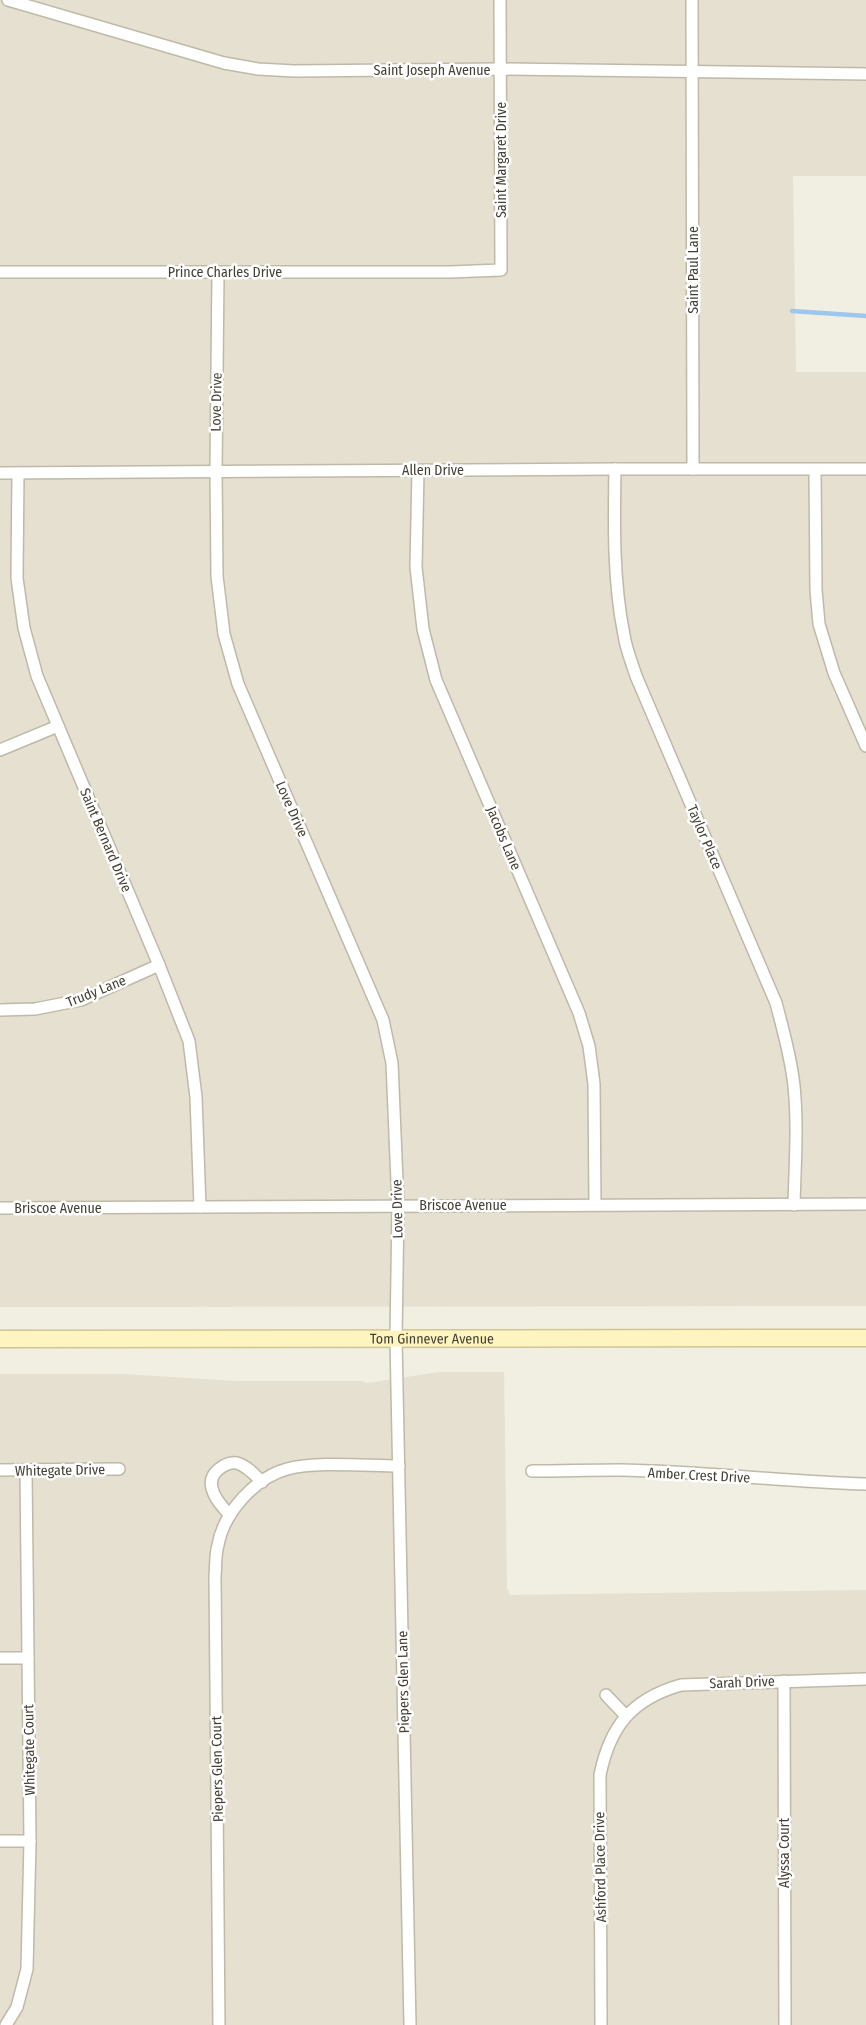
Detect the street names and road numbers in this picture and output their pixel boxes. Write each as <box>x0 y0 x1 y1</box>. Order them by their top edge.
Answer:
street label: Saint Joseph Avenue <box>374 62 491 79</box>
street label: Saint Margaret Drive <box>493 102 510 218</box>
street label: Saint Paul Lane <box>685 226 702 314</box>
street label: Prince Charles Drive <box>168 264 282 281</box>
street label: Love Drive <box>207 372 226 432</box>
street label: Allen Drive <box>402 462 464 479</box>
street label: Love Drive <box>272 779 311 840</box>
street label: Saint Bernard Drive <box>76 786 135 895</box>
street label: Taylor Place <box>683 803 726 872</box>
street label: Jacobs Lane <box>482 804 525 873</box>
street label: Trudy Lane <box>64 972 128 1011</box>
street label: Love Drive <box>388 1179 407 1239</box>
street label: Briscoe Avenue <box>419 1197 507 1214</box>
street label: Briscoe Avenue <box>14 1200 102 1217</box>
street label: Tom Ginnever Avenue <box>370 1330 494 1348</box>
street label: Whitegate Drive <box>15 1461 105 1480</box>
street label: Amber Crest Drive <box>647 1464 751 1487</box>
street label: Piepers Glen Lane <box>394 1630 413 1733</box>
street label: Sarah Drive <box>709 1673 775 1692</box>
street label: Whitegate Court <box>20 1704 39 1796</box>
street label: Piepers Glen Court <box>208 1715 227 1822</box>
street label: Ashford Place Drive <box>591 1811 610 1923</box>
street label: Alyssa Court <box>776 1818 793 1888</box>

